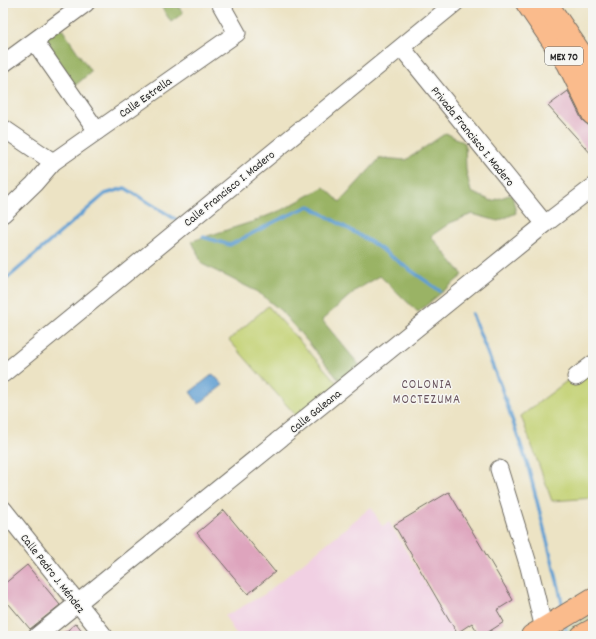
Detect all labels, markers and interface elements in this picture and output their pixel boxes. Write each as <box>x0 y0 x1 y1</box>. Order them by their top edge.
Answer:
road number: MEX 70 <box>545 47 583 65</box>
street label: Calle Estrella <box>116 73 176 123</box>
street label: Privada Francisco I. Madero <box>426 83 518 191</box>
street label: Calle Francisco I. Madero <box>181 147 279 231</box>
district label: COLONIA MOCTEZUMA <box>393 376 461 410</box>
street label: Calle Galeana <box>287 386 346 438</box>
street label: Calle Pedro J. Méndez <box>15 531 88 618</box>

